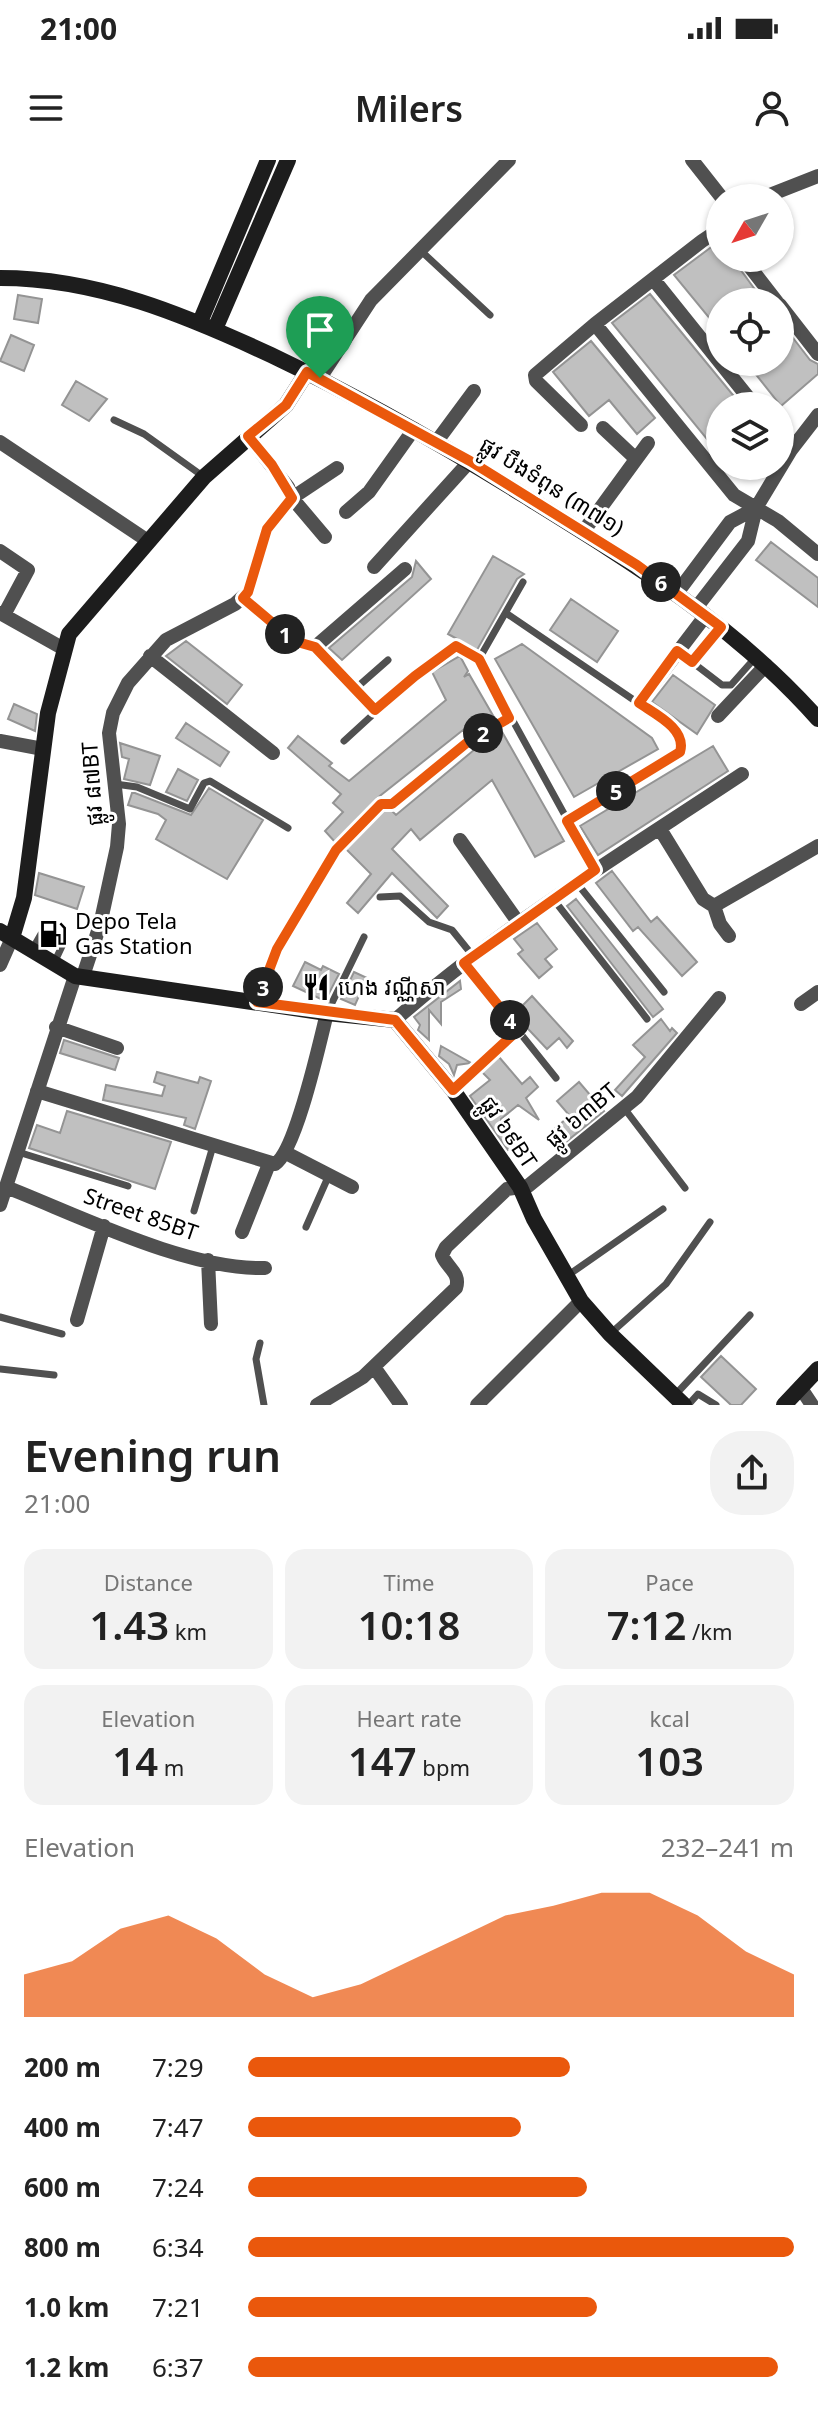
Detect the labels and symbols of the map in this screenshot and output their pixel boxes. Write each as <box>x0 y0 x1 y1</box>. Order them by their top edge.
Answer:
north arrow <box>706 184 794 272</box>
pin <box>286 296 354 378</box>
street label: ផ្លូវ បឹងទំពុន (៣៧១) <box>471 429 630 547</box>
pin: 6 <box>641 562 681 602</box>
pin: 1 <box>265 614 305 654</box>
pin: 2 <box>463 713 503 753</box>
street label: ផ្លូវ ៨៧BT <box>73 740 115 827</box>
pin: 5 <box>596 771 636 811</box>
place label: Depo Tela Gas Station <box>75 905 193 960</box>
fuel station icon: Depo Tela Gas Station <box>38 919 68 949</box>
pin: 3 <box>243 967 283 1007</box>
place label: ហេង វណ្ណីសា <box>338 971 446 1002</box>
restaurant icon: ហេង វណ្ណីសា <box>301 972 331 1002</box>
pin: 4 <box>490 1000 530 1040</box>
street label: ផ្លូវ ៦៣BT <box>538 1075 627 1158</box>
street label: ផ្លូវ ៦៩BT <box>469 1089 545 1177</box>
street label: Street 85BT <box>80 1180 202 1247</box>

